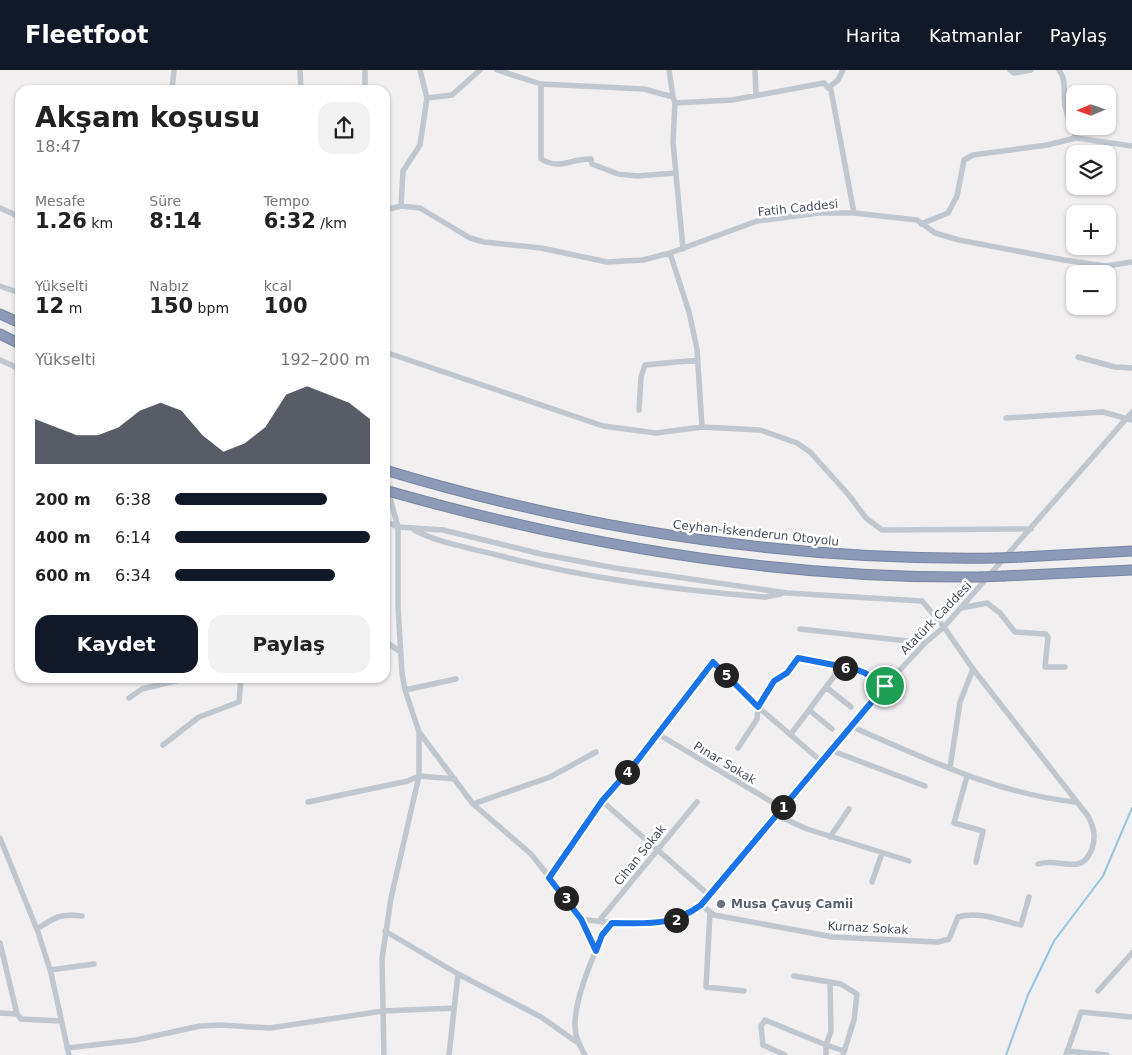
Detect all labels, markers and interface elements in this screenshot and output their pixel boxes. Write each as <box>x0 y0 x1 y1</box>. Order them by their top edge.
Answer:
text: Fleetfoot <box>25 21 149 49</box>
text: Harita <box>846 25 901 46</box>
text: Katmanlar <box>929 25 1022 46</box>
text: Paylaş <box>1050 25 1107 46</box>
north arrow <box>1066 85 1116 135</box>
map controls <box>1066 85 1116 315</box>
text: Akşam koşusu <box>35 101 260 134</box>
button: share <box>318 102 370 154</box>
text: 18:47 <box>35 137 81 156</box>
button: layers <box>1066 145 1116 195</box>
text: Mesafe <box>35 193 85 209</box>
text: Süre <box>149 193 181 209</box>
text: Tempo <box>264 193 310 209</box>
street label: Fatih Caddesi <box>757 197 839 219</box>
button: + <box>1066 205 1116 255</box>
text: 1.26 <box>35 209 87 233</box>
text: 8:14 <box>149 209 202 233</box>
text: 6:32 <box>264 209 316 233</box>
text: km <box>87 215 113 231</box>
text: /km <box>316 215 347 231</box>
button: − <box>1066 265 1116 315</box>
text: Yükselti <box>35 278 88 294</box>
text: Nabız <box>149 278 189 294</box>
text: kcal <box>264 278 292 294</box>
text: 12 <box>35 294 64 318</box>
text: 150 <box>149 294 193 318</box>
text: 100 <box>264 294 308 318</box>
text: m <box>64 300 82 316</box>
text: bpm <box>193 300 229 316</box>
text: Yükselti <box>35 350 96 369</box>
text: 192–200 m <box>280 350 370 369</box>
text: 200 m <box>35 490 91 509</box>
text: 6:38 <box>115 490 151 509</box>
street label: Ceyhan-İskenderun Otoyolu <box>672 516 840 549</box>
text: 400 m <box>35 528 91 547</box>
text: 6:14 <box>115 528 151 547</box>
text: 600 m <box>35 566 91 585</box>
text: 6:34 <box>115 566 151 585</box>
street label: Atatürk Caddesi <box>898 579 974 657</box>
button: Kaydet <box>35 615 198 673</box>
button: Paylaş <box>208 615 370 673</box>
pin: 6 <box>832 656 858 680</box>
text: 6 <box>841 660 850 676</box>
pin: 5 <box>714 662 738 688</box>
pin <box>864 665 906 707</box>
text: 5 <box>722 667 731 683</box>
icon: arrive <box>871 672 899 700</box>
street label: Pınar Sokak <box>691 739 759 787</box>
pin: 4 <box>614 760 640 784</box>
text: 4 <box>623 764 632 780</box>
pin: 1 <box>770 794 796 820</box>
text: 1 <box>779 799 788 815</box>
street label: Cihan Sokak <box>611 822 669 888</box>
pin: 3 <box>554 886 578 910</box>
text: 3 <box>562 890 571 906</box>
place label: Musa Çavuş Camii <box>731 897 853 911</box>
marker: Musa Çavuş Camii <box>715 898 727 910</box>
pin: 2 <box>664 908 688 932</box>
text: 2 <box>672 912 681 928</box>
street label: Kurnaz Sokak <box>827 919 909 937</box>

